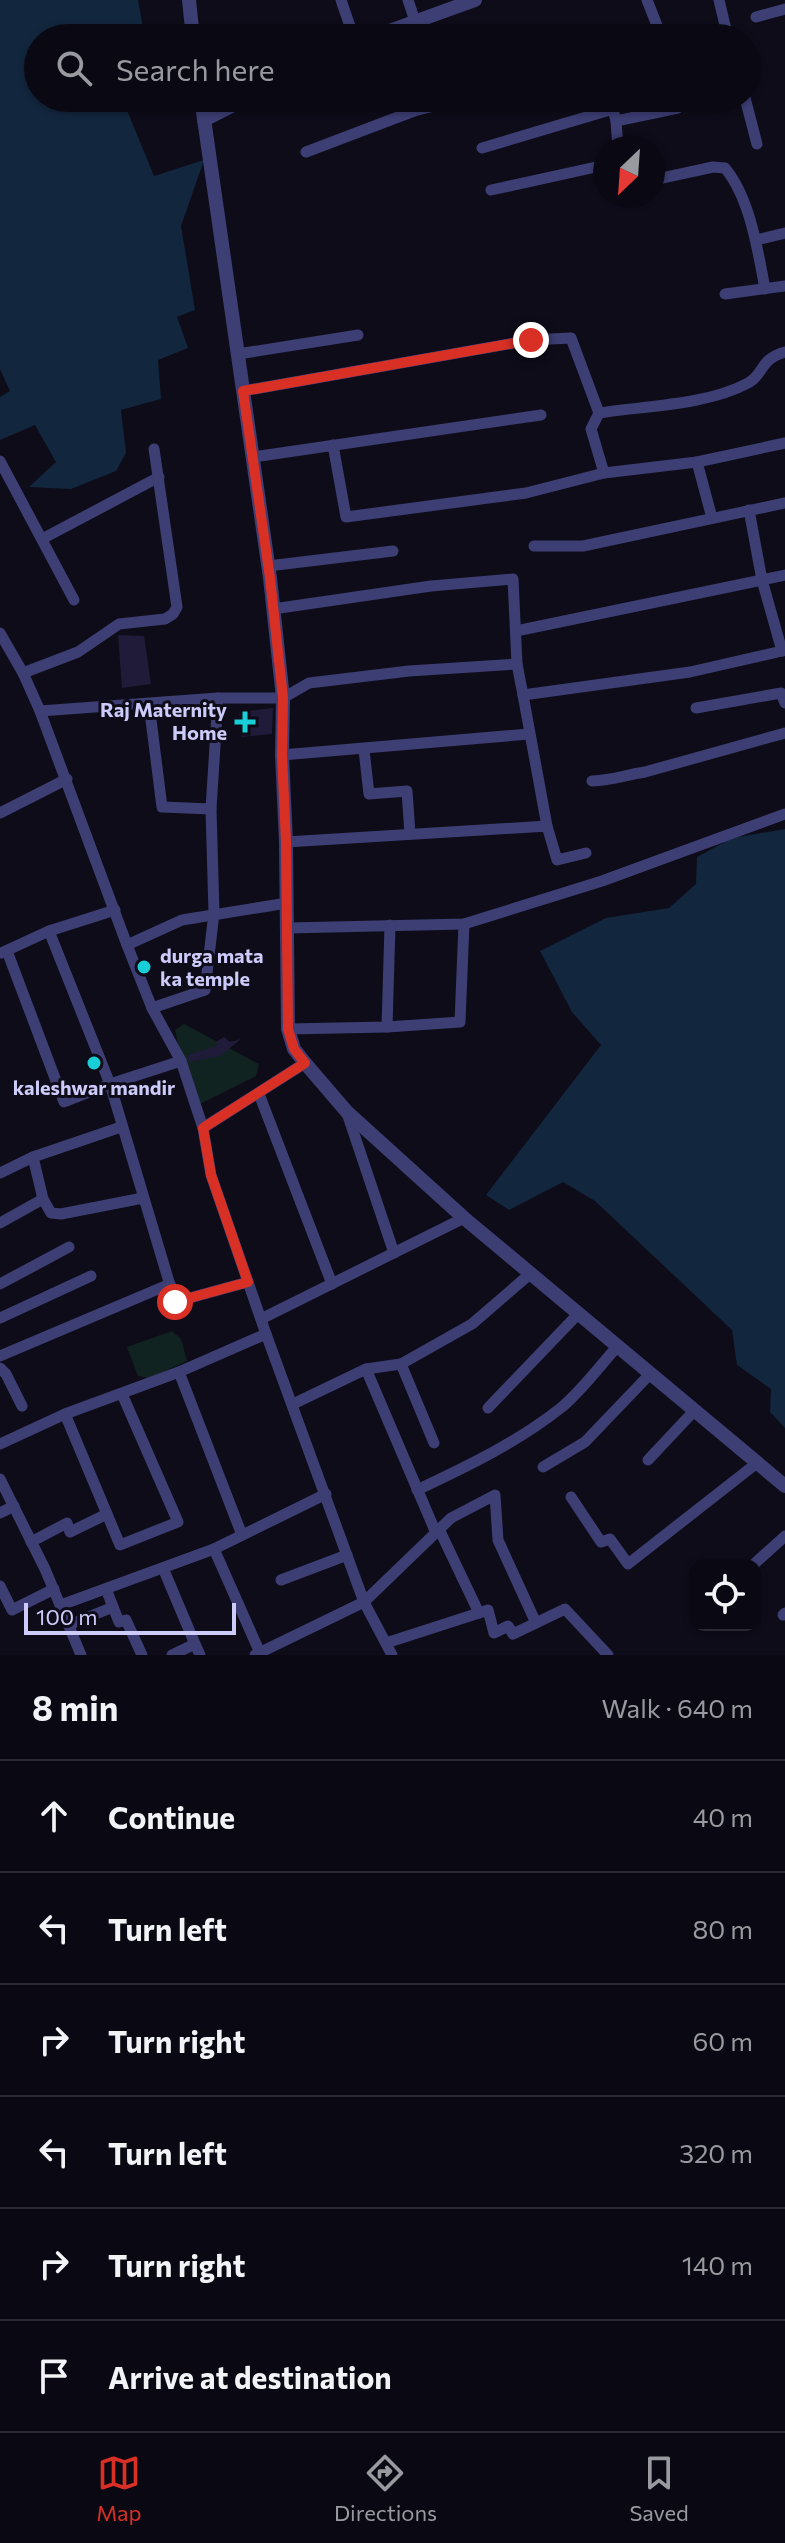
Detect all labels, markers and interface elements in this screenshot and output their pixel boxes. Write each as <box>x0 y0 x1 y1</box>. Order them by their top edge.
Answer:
search box <box>24 24 761 112</box>
icon: search <box>52 46 96 90</box>
text: Search here <box>116 50 275 87</box>
north arrow <box>593 136 665 208</box>
route end <box>513 322 549 358</box>
place label: Raj Maternity Home <box>100 697 227 744</box>
marker: Raj Maternity Home <box>234 711 256 733</box>
place label: durga mata ka temple <box>160 943 264 990</box>
marker: durga mata ka temple <box>135 958 153 976</box>
marker: kaleshwar mandir <box>85 1054 103 1072</box>
place label: kaleshwar mandir <box>13 1075 175 1099</box>
route start <box>157 1284 193 1320</box>
map controls <box>689 1559 761 1631</box>
button: locate <box>689 1559 761 1631</box>
scale bar <box>24 1599 236 1635</box>
text: 100 m <box>36 1603 98 1630</box>
text: 8 min <box>32 1686 118 1728</box>
text: Walk · 640 m <box>601 1692 753 1723</box>
icon: ahead <box>32 1794 76 1838</box>
text: Continue <box>108 1798 235 1835</box>
text: 40 m <box>693 1801 753 1832</box>
icon: left <box>32 1906 76 1950</box>
text: Turn left <box>108 1910 227 1947</box>
text: 80 m <box>693 1913 753 1944</box>
icon: right <box>32 2018 76 2062</box>
text: Turn right <box>108 2022 245 2059</box>
text: 60 m <box>693 2025 753 2056</box>
icon: left <box>32 2130 76 2174</box>
text: Turn left <box>108 2134 227 2171</box>
text: 320 m <box>679 2137 753 2168</box>
icon: right <box>32 2242 76 2286</box>
text: Turn right <box>108 2246 245 2283</box>
text: 140 m <box>682 2249 753 2280</box>
icon: arrive <box>32 2354 76 2398</box>
text: Arrive at destination <box>108 2358 392 2395</box>
tab: Map <box>96 2451 142 2526</box>
tab: Directions <box>334 2451 437 2526</box>
tab: Saved <box>629 2451 689 2526</box>

